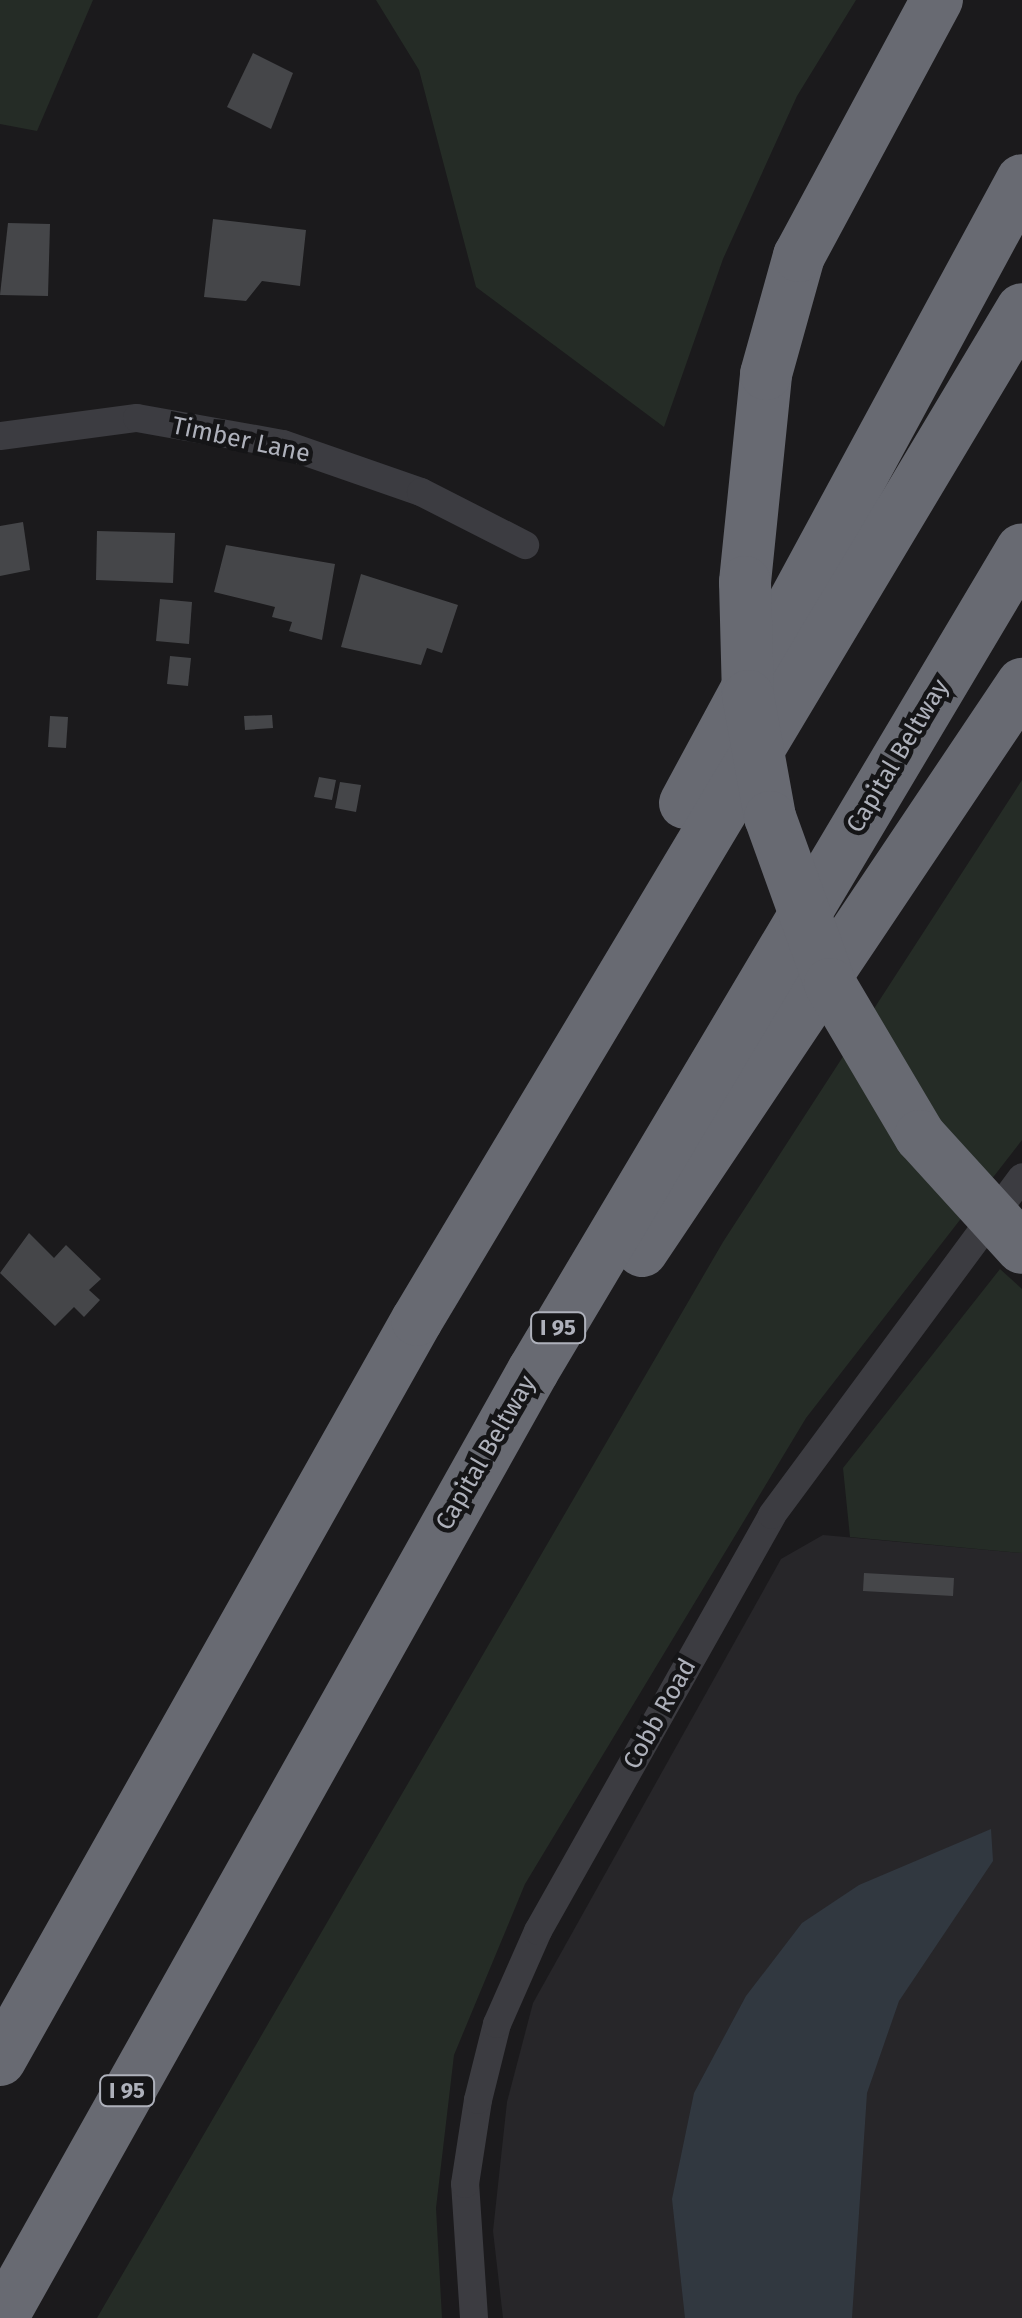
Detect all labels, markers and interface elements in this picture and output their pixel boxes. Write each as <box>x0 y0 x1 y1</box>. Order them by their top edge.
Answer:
street label: Timber Lane <box>169 411 313 469</box>
street label: Capital Beltway <box>840 674 956 838</box>
road number: I 95 <box>528 1311 588 1345</box>
street label: Capital Beltway <box>430 1370 542 1536</box>
street label: Cobb Road <box>617 1653 703 1775</box>
road number: I 95 <box>97 2074 157 2108</box>

